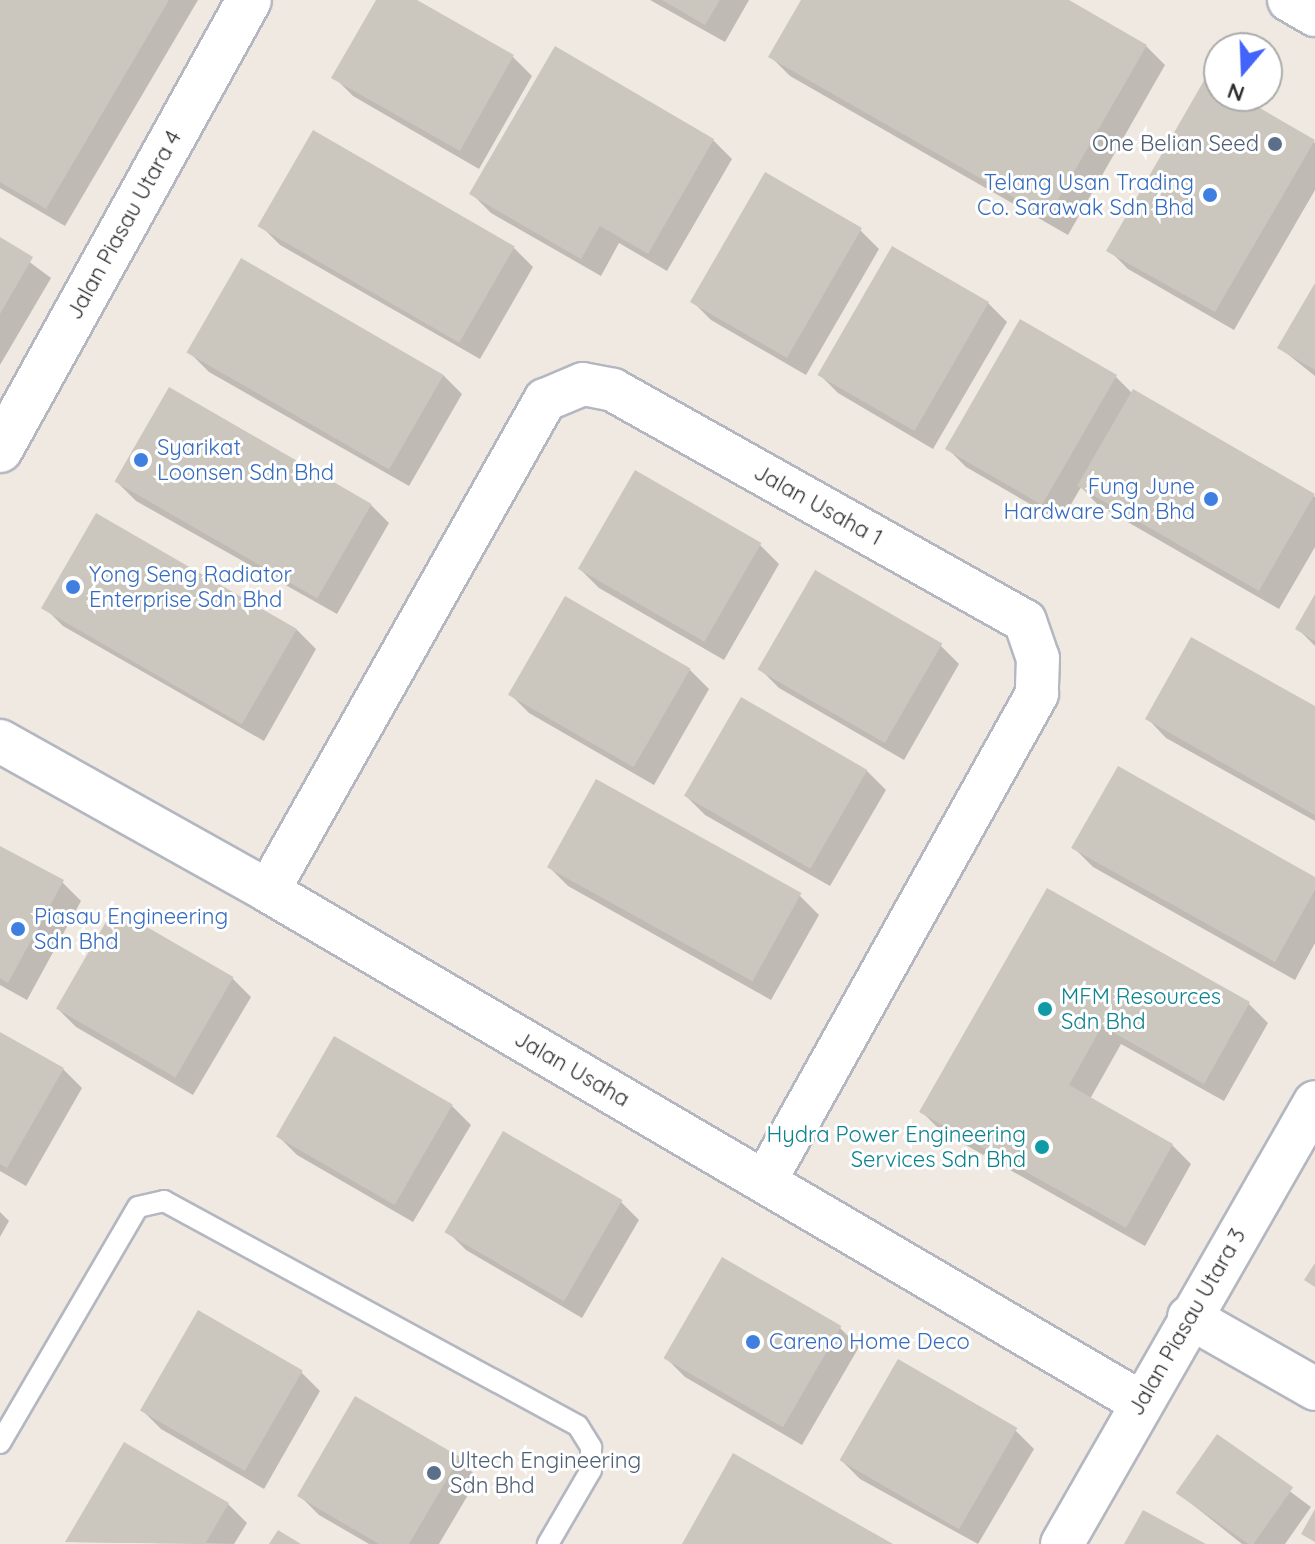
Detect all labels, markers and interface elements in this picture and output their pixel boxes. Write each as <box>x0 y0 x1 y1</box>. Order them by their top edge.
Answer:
north arrow <box>1203 32 1283 112</box>
text: N <box>1224 77 1248 109</box>
street label: Jalan Piasau Utara 4 <box>61 126 187 324</box>
place label: One Belian Seed <box>1092 131 1259 157</box>
marker: One Belian Seed <box>1266 135 1284 153</box>
place label: Telang Usan Trading Co. Sarawak Sdn Bhd <box>977 169 1194 220</box>
marker: Telang Usan Trading Co. Sarawak Sdn Bhd <box>1201 186 1219 204</box>
place label: Syarikat Loonsen Sdn Bhd <box>157 434 334 486</box>
marker: Syarikat Loonsen Sdn Bhd <box>132 451 150 469</box>
street label: Jalan Usaha 1 <box>749 459 887 551</box>
place label: Fung June Hardware Sdn Bhd <box>1004 473 1195 524</box>
marker: Fung June Hardware Sdn Bhd <box>1202 490 1220 508</box>
place label: Yong Seng Radiator Enterprise Sdn Bhd <box>89 561 292 612</box>
marker: Yong Seng Radiator Enterprise Sdn Bhd <box>64 578 82 596</box>
place label: Piasau Engineering Sdn Bhd <box>34 903 228 954</box>
marker: Piasau Engineering Sdn Bhd <box>9 920 27 938</box>
place label: MFM Resources Sdn Bhd <box>1061 983 1221 1034</box>
marker: MFM Resources Sdn Bhd <box>1036 1000 1054 1018</box>
street label: Jalan Usaha <box>510 1025 634 1113</box>
place label: Hydra Power Engineering Services Sdn Bhd <box>766 1121 1026 1172</box>
marker: Hydra Power Engineering Services Sdn Bhd <box>1033 1138 1051 1156</box>
street label: Jalan Piasau Utara 3 <box>1123 1224 1251 1420</box>
place label: Careno Home Deco <box>769 1329 970 1355</box>
marker: Careno Home Deco <box>744 1333 762 1351</box>
place label: Ultech Engineering Sdn Bhd <box>450 1447 641 1498</box>
marker: Ultech Engineering Sdn Bhd <box>425 1464 443 1482</box>

